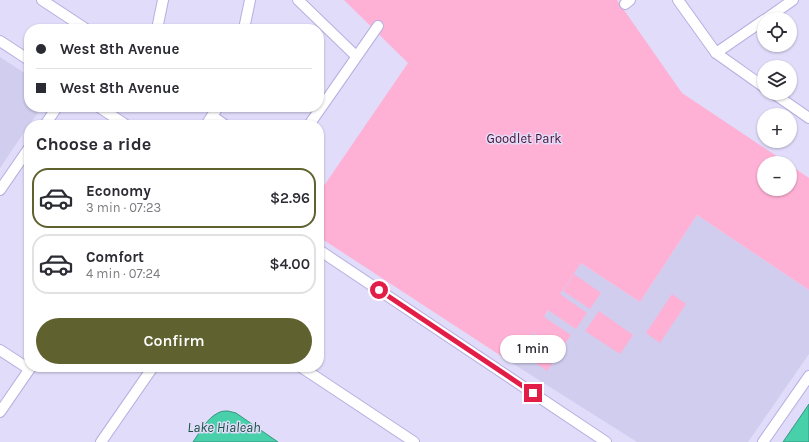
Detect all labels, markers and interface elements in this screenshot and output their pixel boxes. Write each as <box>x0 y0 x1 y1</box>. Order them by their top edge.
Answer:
map controls <box>757 12 797 196</box>
button: locate <box>757 12 797 52</box>
text: West 8th Avenue <box>60 40 179 58</box>
button: layers <box>757 60 797 100</box>
text: West 8th Avenue <box>60 79 179 97</box>
button: + <box>757 108 797 148</box>
park label: Goodlet Park <box>487 131 561 146</box>
text: Choose a ride <box>36 133 151 155</box>
button: − <box>757 156 797 196</box>
icon: car <box>38 180 74 216</box>
text: Economy <box>86 182 151 200</box>
text: $2.96 <box>270 189 310 207</box>
text: 3 min · 07:23 <box>86 200 161 215</box>
icon: car <box>38 246 74 282</box>
text: Comfort <box>86 248 144 266</box>
text: $4.00 <box>269 255 310 273</box>
text: 4 min · 07:24 <box>86 266 160 281</box>
route start <box>370 281 388 299</box>
button: Confirm <box>36 318 312 364</box>
callout: 1 min <box>500 335 566 363</box>
text: 1 min <box>517 341 549 356</box>
route end <box>524 384 542 402</box>
water label: Lake Hialeah <box>187 419 261 436</box>

